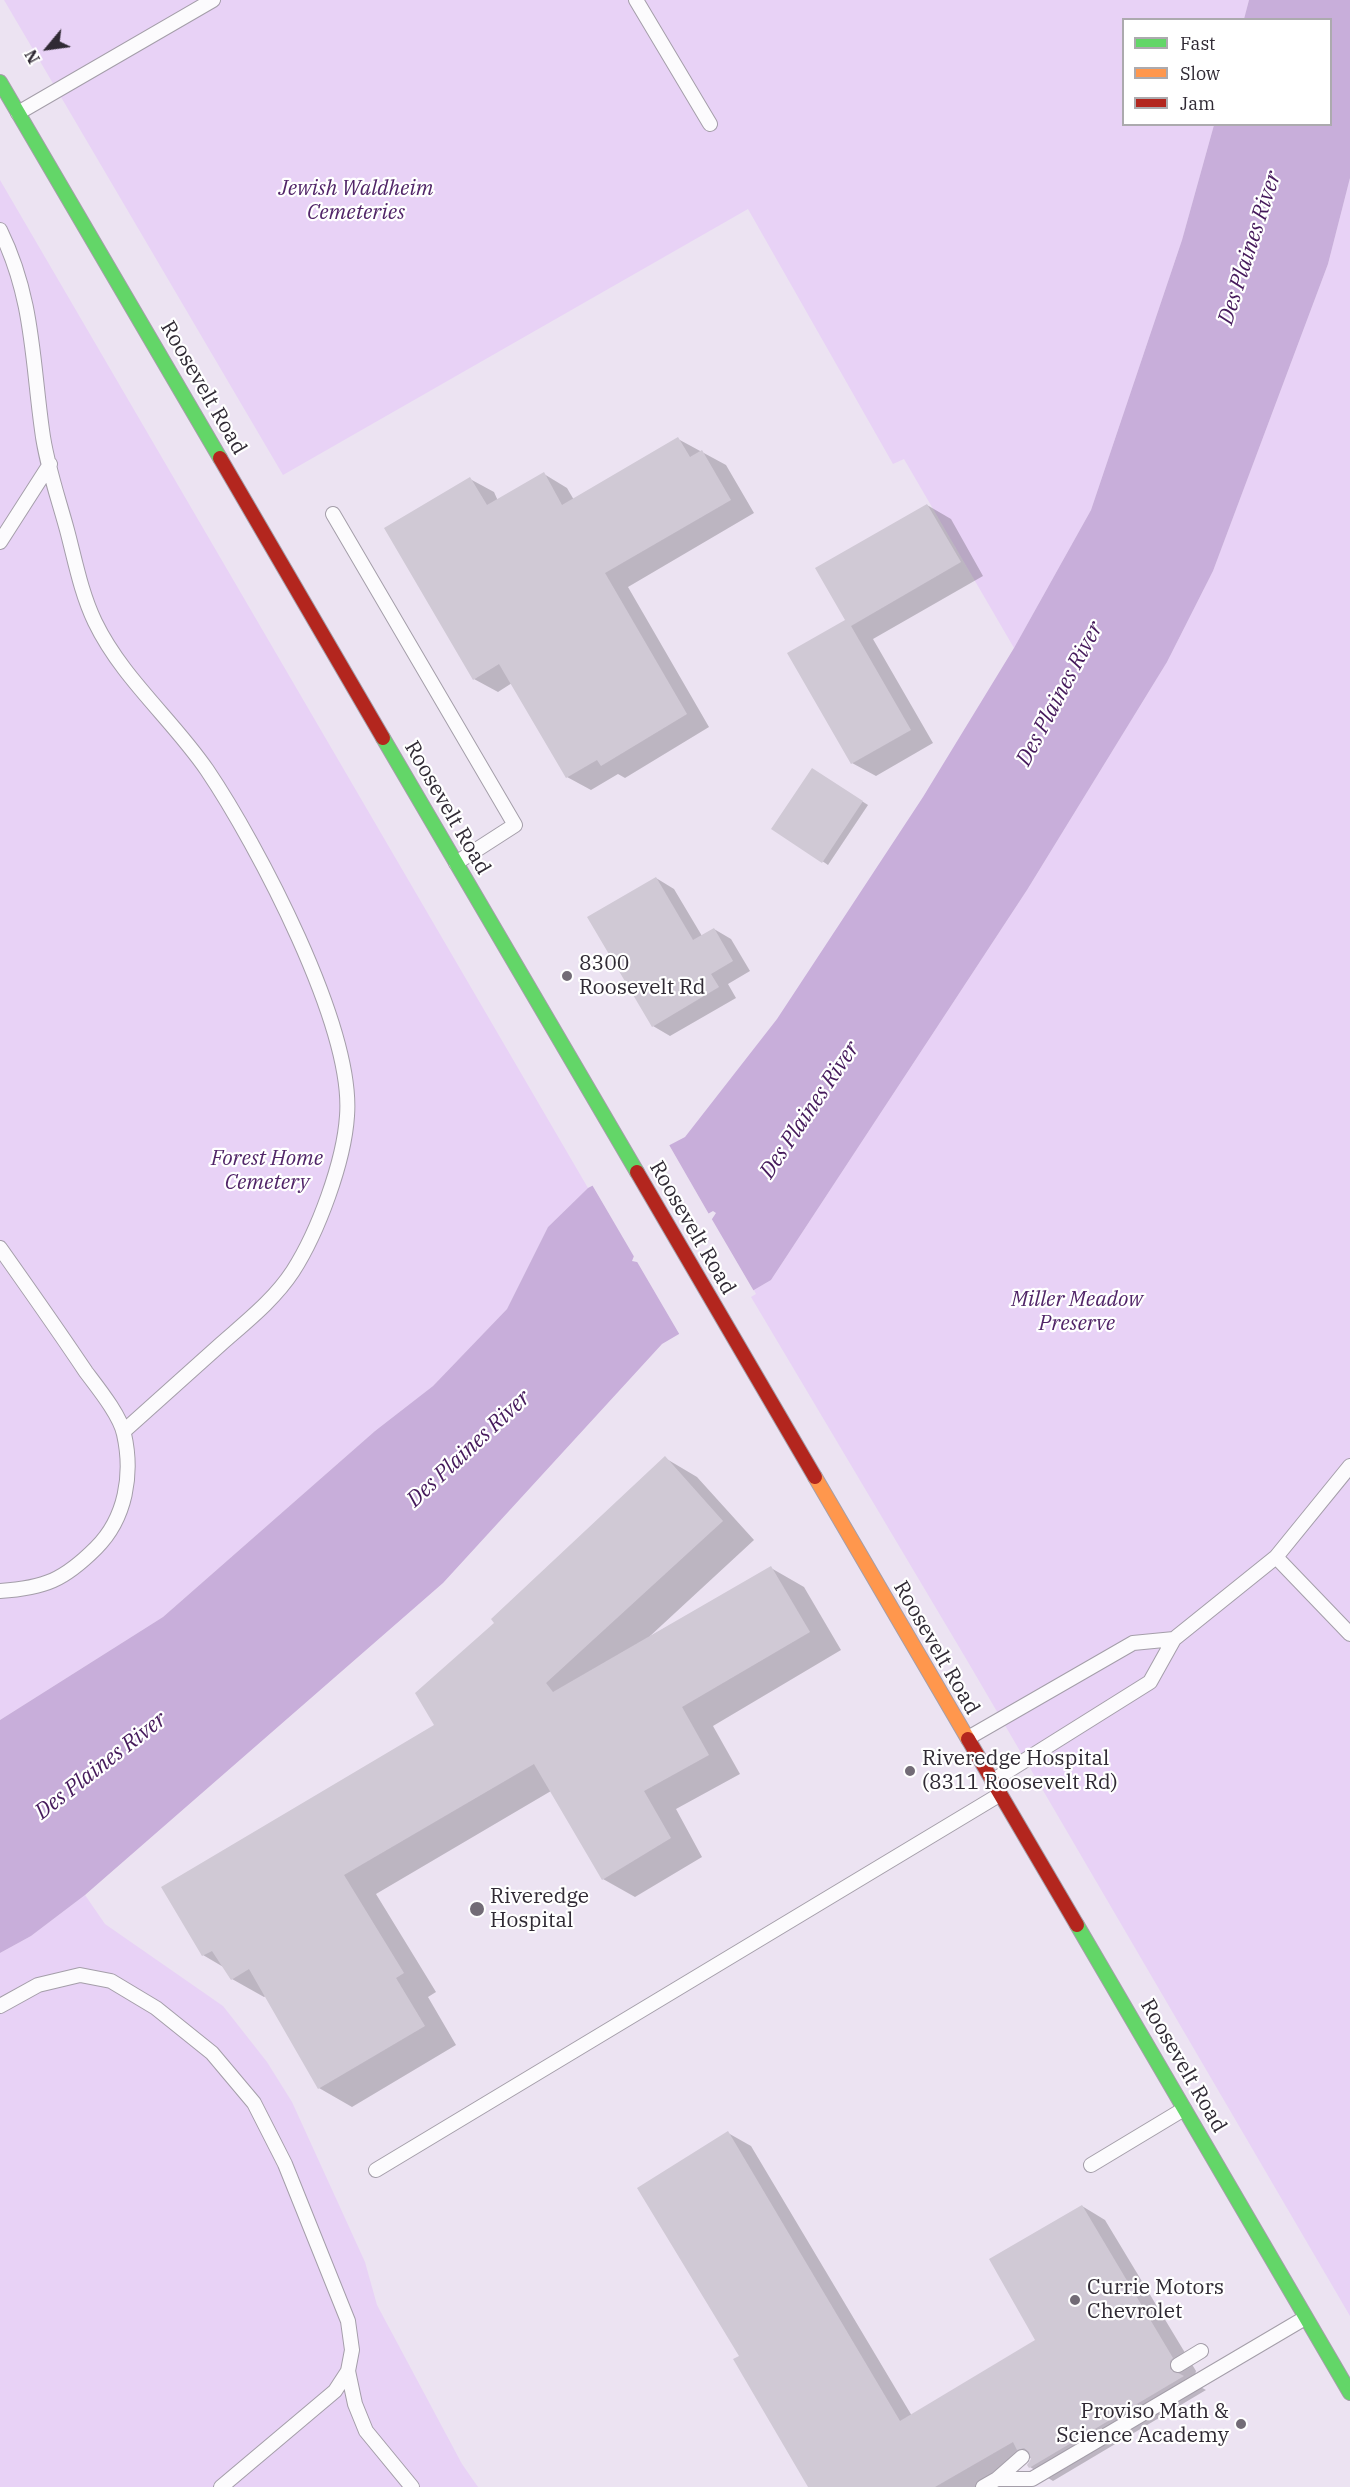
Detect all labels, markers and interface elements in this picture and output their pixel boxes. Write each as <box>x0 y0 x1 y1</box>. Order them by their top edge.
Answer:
north arrow <box>18 18 78 78</box>
legend <box>1122 18 1332 126</box>
text: Fast <box>1180 32 1215 55</box>
text: N <box>20 46 44 67</box>
text: Slow <box>1180 62 1220 85</box>
text: Jam <box>1180 92 1215 115</box>
water label: Des Plaines River <box>1213 168 1287 328</box>
park label: Jewish Waldheim Cemeteries <box>279 176 433 226</box>
street label: Roosevelt Road <box>155 317 251 459</box>
water label: Des Plaines River <box>1011 617 1109 771</box>
street label: Roosevelt Road <box>399 737 495 879</box>
place label: 8300 Roosevelt Rd <box>579 951 706 1001</box>
marker: 8300 Roosevelt Rd <box>560 969 574 983</box>
water label: Des Plaines River <box>754 1037 866 1183</box>
park label: Forest Home Cemetery <box>211 1146 323 1196</box>
street label: Roosevelt Road <box>644 1157 740 1299</box>
park label: Miller Meadow Preserve <box>1011 1287 1143 1337</box>
water label: Des Plaines River <box>402 1385 536 1513</box>
street label: Roosevelt Road <box>888 1577 984 1719</box>
water label: Des Plaines River <box>30 1707 172 1825</box>
place label: Riveredge Hospital (8311 Roosevelt Rd) <box>922 1746 1118 1796</box>
marker: Riveredge Hospital (8311 Roosevelt Rd) <box>903 1764 917 1778</box>
place label: Riveredge Hospital <box>490 1884 589 1934</box>
marker: Riveredge Hospital <box>468 1900 486 1918</box>
street label: Roosevelt Road <box>1135 1995 1231 2137</box>
place label: Currie Motors Chevrolet <box>1087 2275 1224 2325</box>
marker: Currie Motors Chevrolet <box>1068 2293 1082 2307</box>
place label: Proviso Math & Science Academy <box>1056 2399 1229 2449</box>
marker: Proviso Math & Science Academy <box>1234 2417 1248 2431</box>

